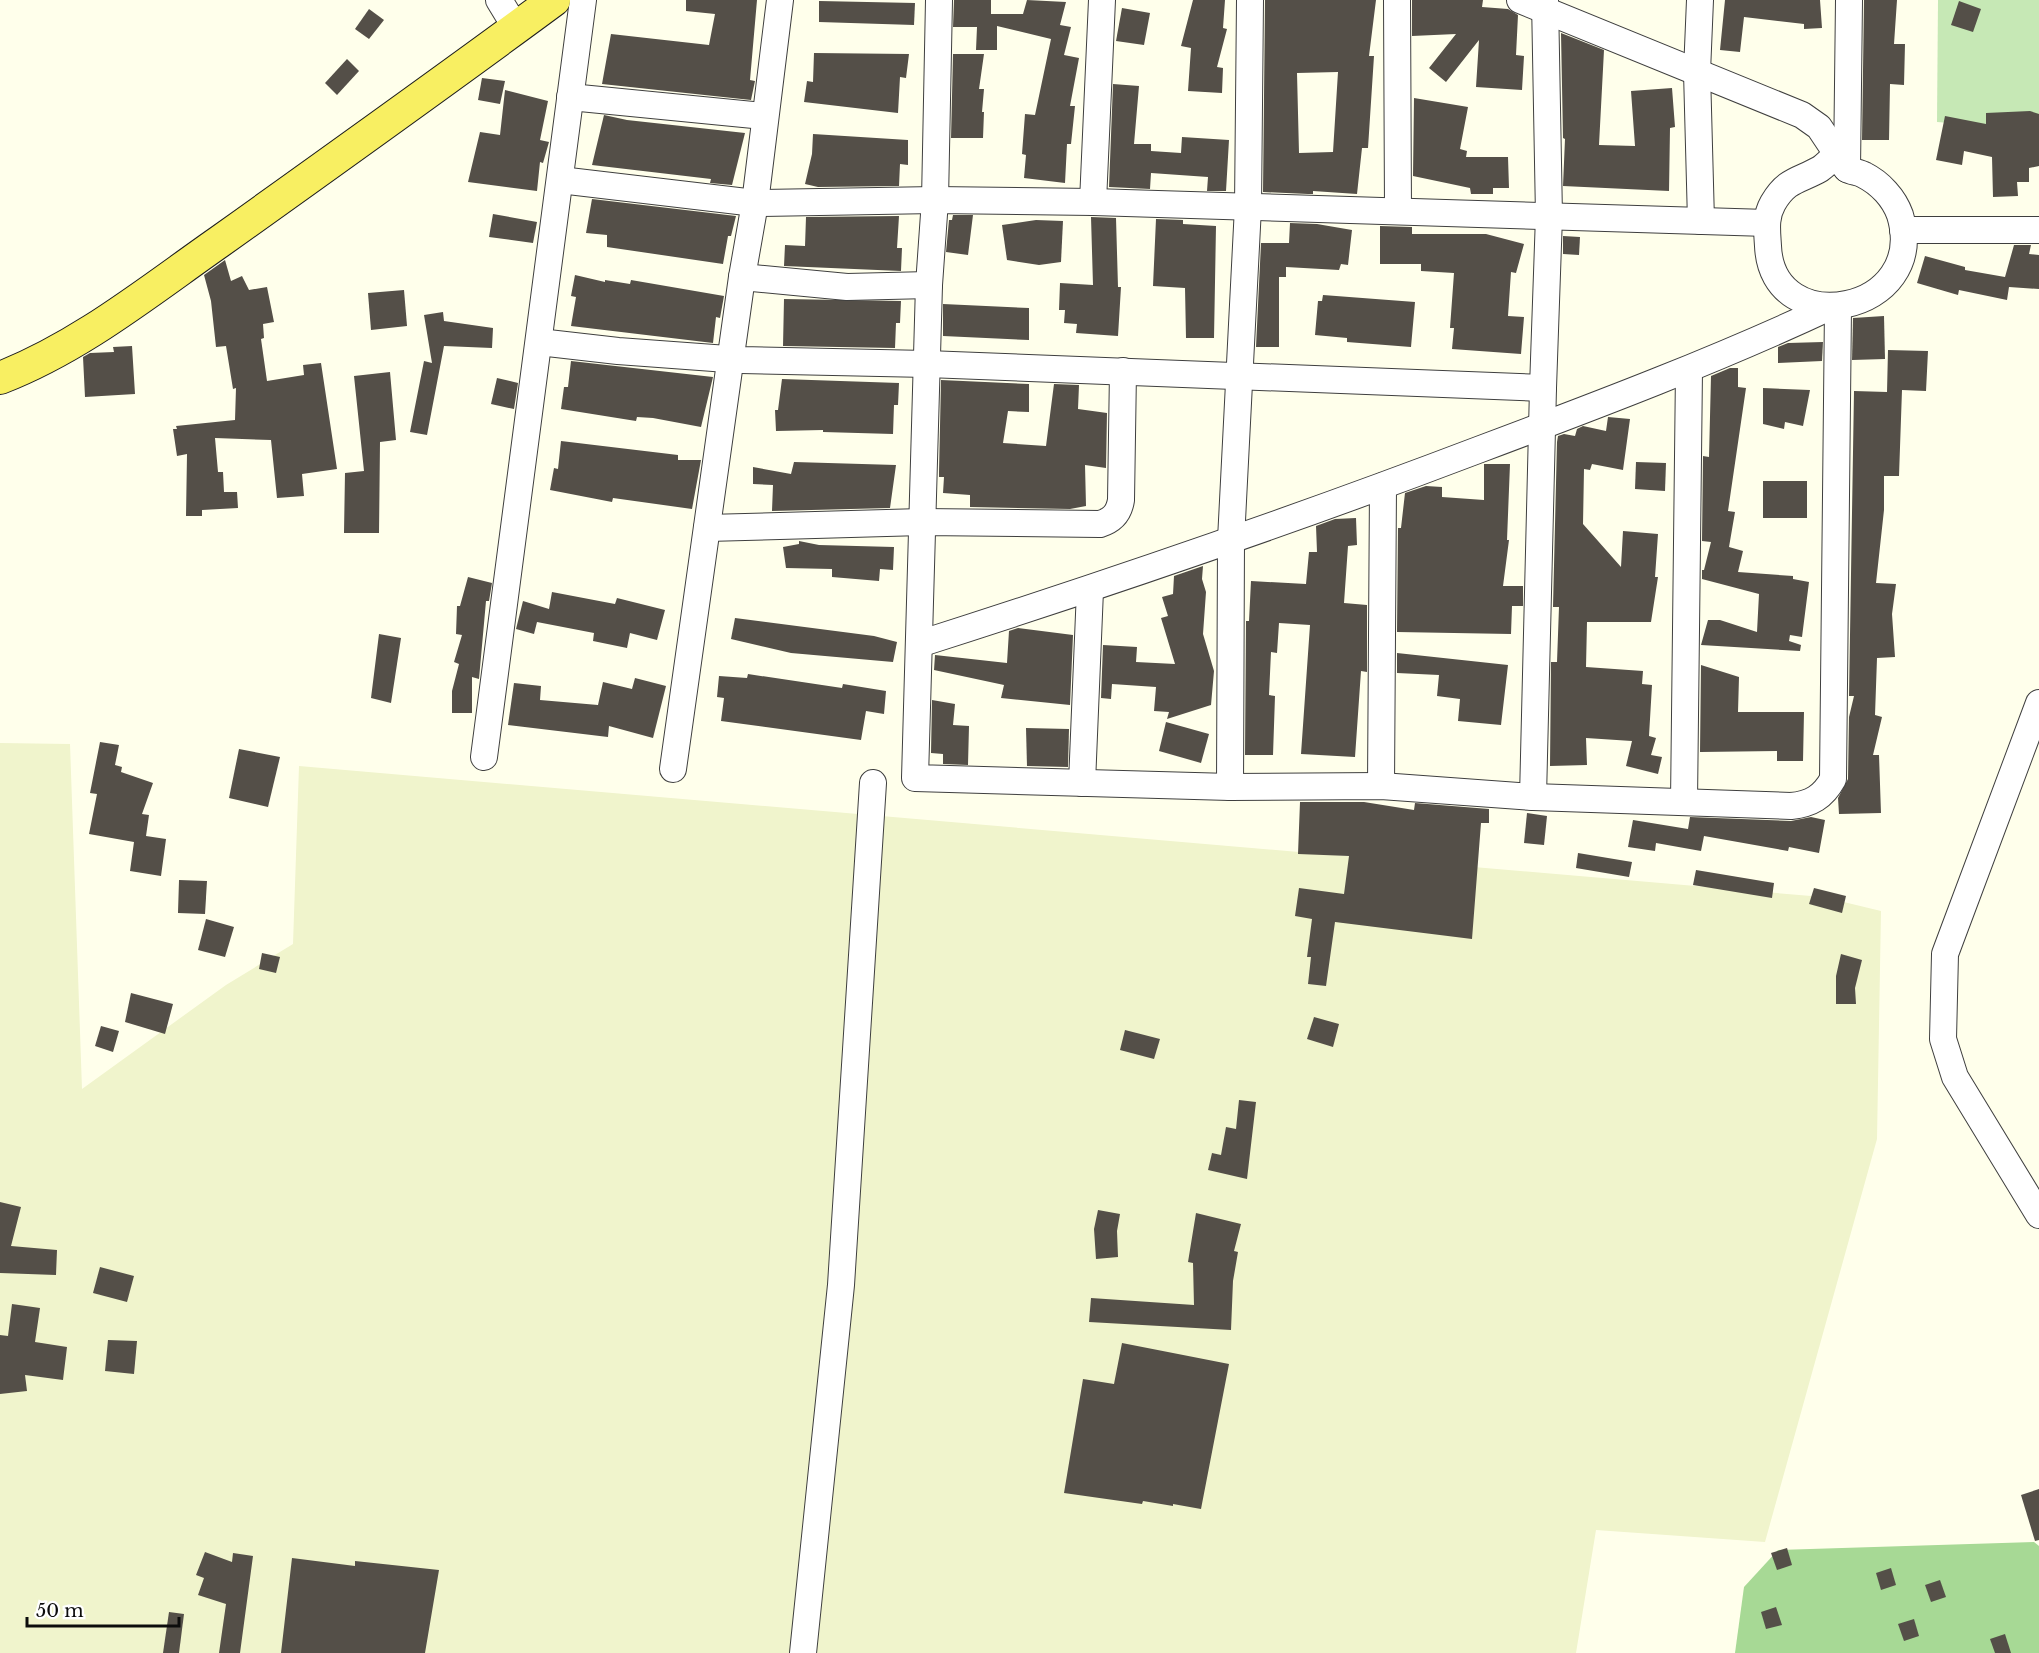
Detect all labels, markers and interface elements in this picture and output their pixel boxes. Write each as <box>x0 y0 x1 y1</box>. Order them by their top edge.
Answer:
scale bar <box>27 1590 178 1628</box>
text: 50 m <box>36 1600 84 1622</box>

